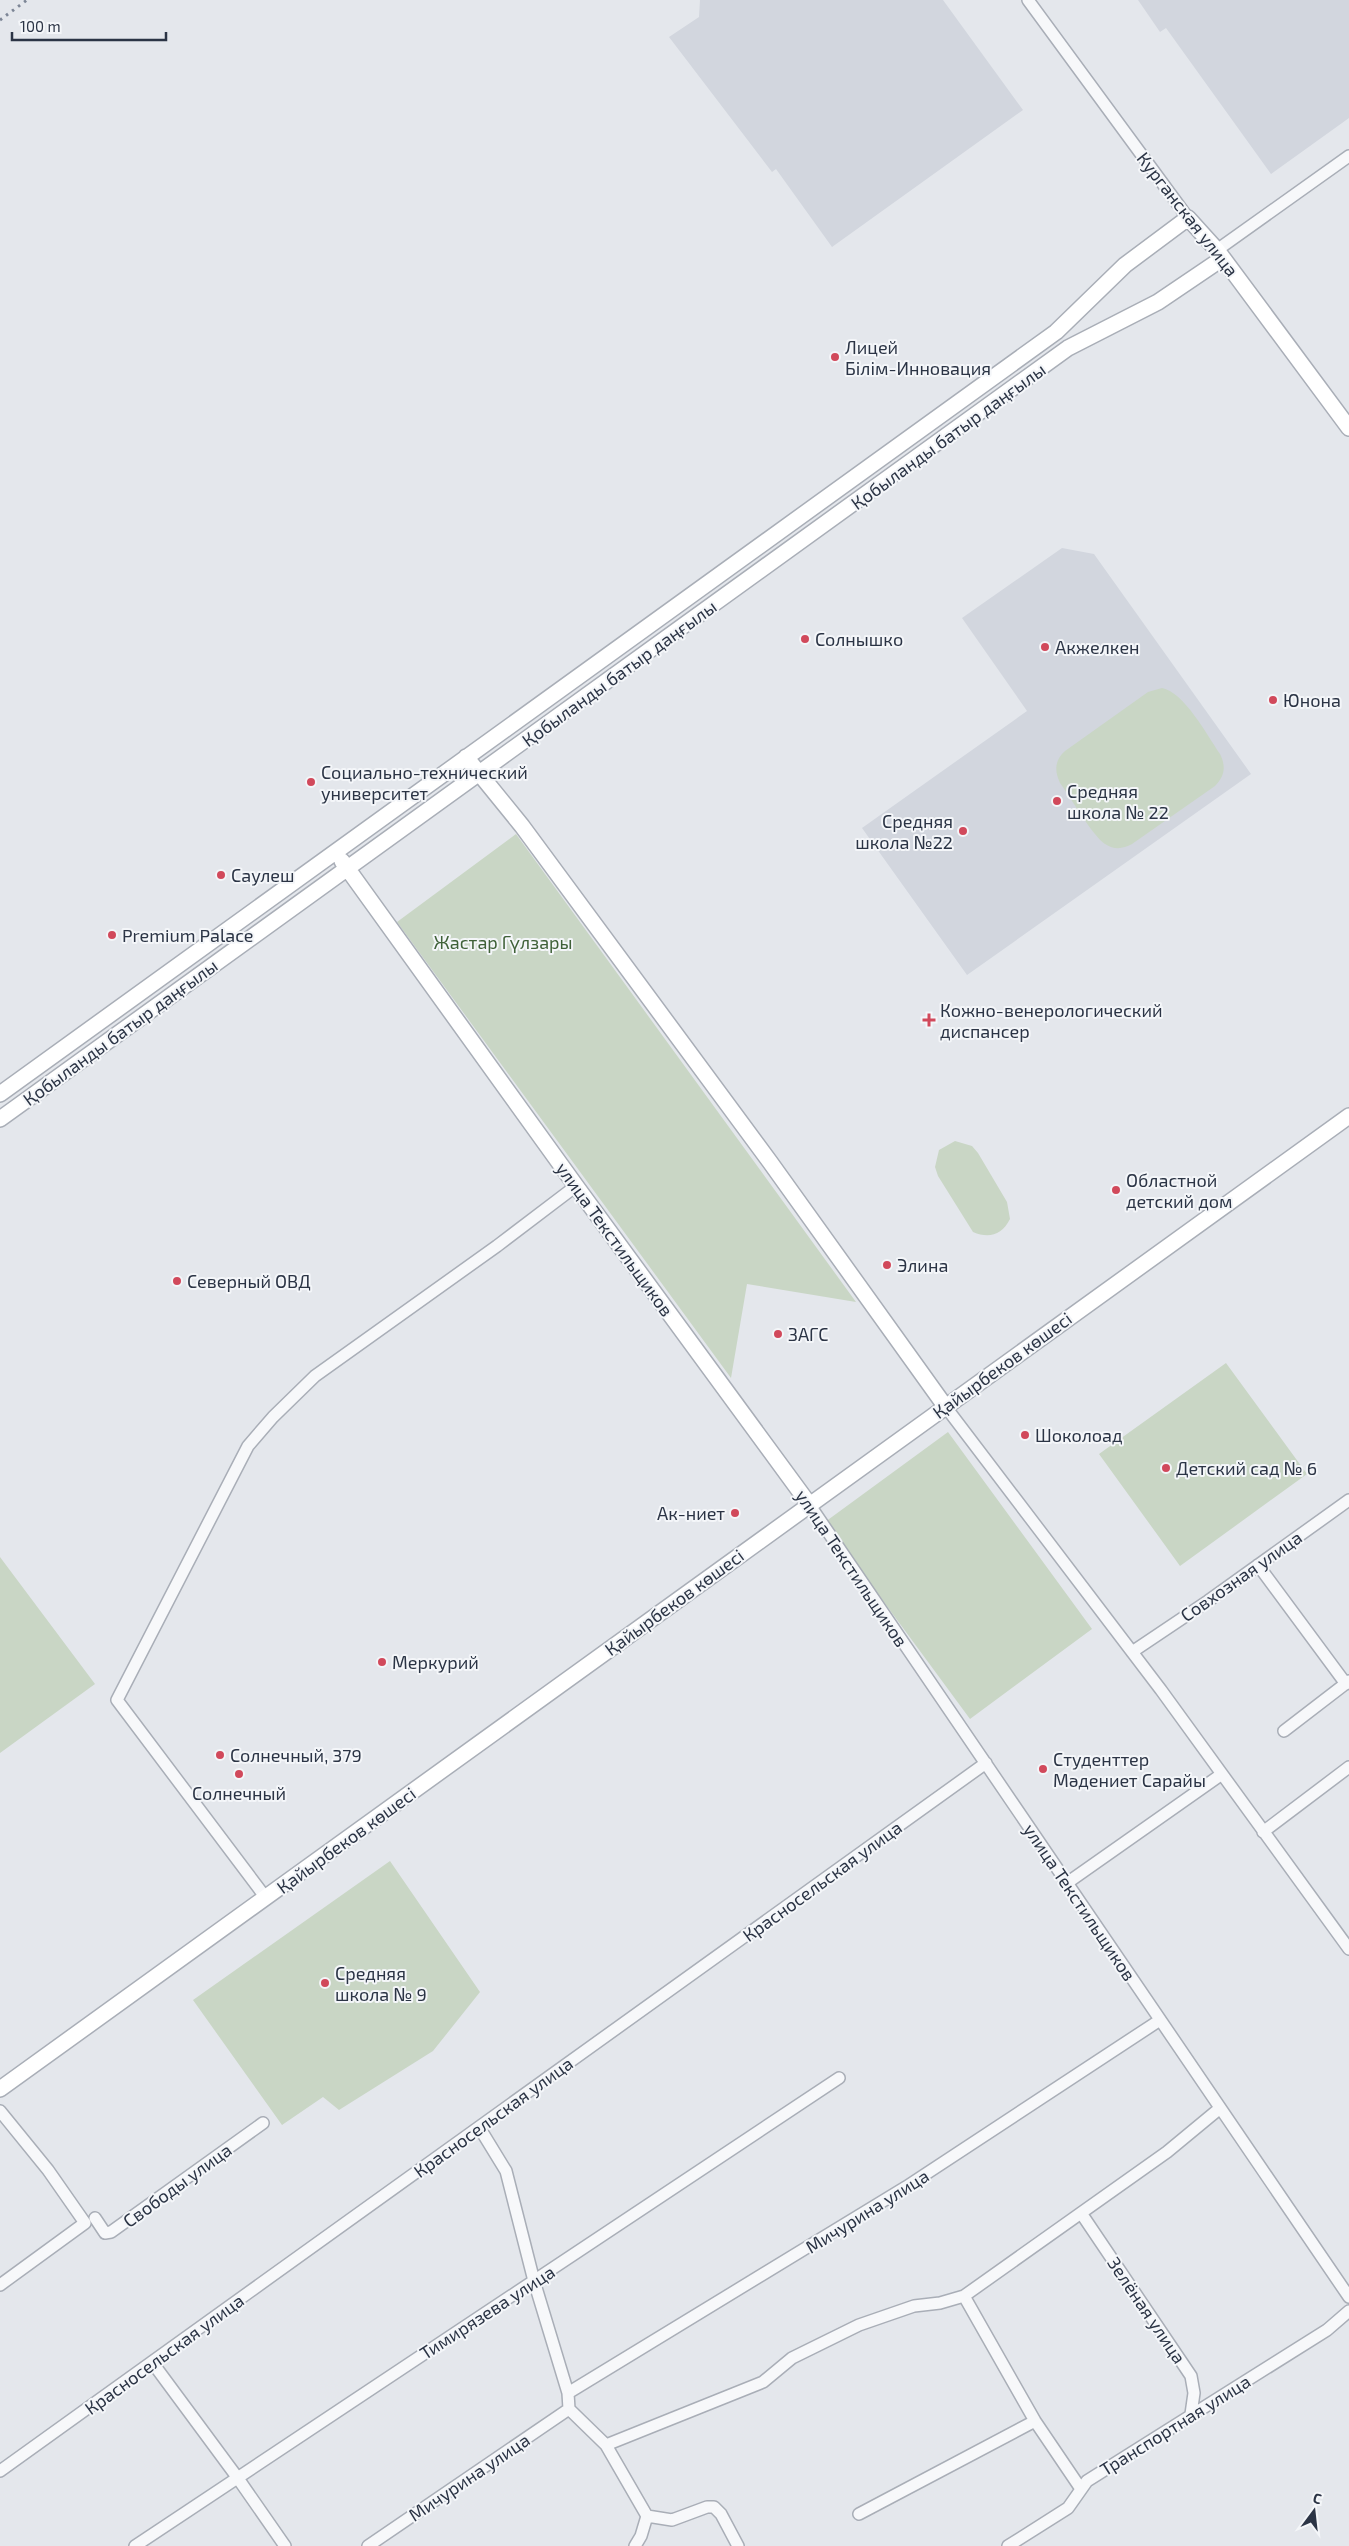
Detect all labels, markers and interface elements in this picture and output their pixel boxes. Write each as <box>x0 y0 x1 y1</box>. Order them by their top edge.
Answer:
scale bar <box>12 10 166 42</box>
text: 100 m <box>20 17 61 35</box>
street label: Курганская улица <box>1133 147 1243 281</box>
place label: Лицей Білім-Инновация <box>845 336 991 379</box>
marker: Лицей Білім-Инновация <box>829 351 841 363</box>
street label: Қобыланды батыр даңғылы <box>846 358 1050 514</box>
street label: Қобыланды батыр даңғылы <box>517 595 721 751</box>
place label: Солнышко <box>815 628 903 650</box>
marker: Солнышко <box>799 633 811 645</box>
place label: Акжелкен <box>1055 636 1140 658</box>
marker: Акжелкен <box>1039 641 1051 653</box>
place label: Юнона <box>1283 689 1341 711</box>
marker: Юнона <box>1267 694 1279 706</box>
place label: Социально-технический университет <box>321 761 528 804</box>
marker: Социально-технический университет <box>305 776 317 788</box>
place label: Средняя школа № 22 <box>1067 780 1169 823</box>
marker: Средняя школа № 22 <box>1051 795 1063 807</box>
place label: Средняя школа №22 <box>855 810 953 853</box>
marker: Средняя школа №22 <box>957 825 969 837</box>
place label: Саулеш <box>231 864 295 886</box>
marker: Саулеш <box>215 869 227 881</box>
place label: Premium Palace <box>122 924 254 946</box>
marker: Premium Palace <box>106 929 118 941</box>
park label: Жастар Гүлзары <box>433 931 573 953</box>
street label: Қобыланды батыр даңғылы <box>18 954 222 1110</box>
place label: Кожно-венерологический диспансер <box>940 999 1163 1042</box>
marker: Кожно-венерологический диспансер <box>922 1013 936 1027</box>
street label: улица Текстильщиков <box>552 1158 678 1320</box>
place label: Областной детский дом <box>1126 1169 1232 1212</box>
marker: Областной детский дом <box>1110 1184 1122 1196</box>
place label: Элина <box>897 1254 948 1276</box>
marker: Элина <box>881 1259 893 1271</box>
place label: Северный ОВД <box>187 1270 311 1292</box>
marker: Северный ОВД <box>171 1275 183 1287</box>
street label: Қайырбеков көшесі <box>928 1307 1076 1423</box>
place label: ЗАГС <box>788 1323 828 1345</box>
marker: ЗАГС <box>772 1328 784 1340</box>
place label: Шоколоад <box>1035 1424 1123 1446</box>
marker: Шоколоад <box>1019 1429 1031 1441</box>
place label: Детский сад № 6 <box>1176 1457 1317 1479</box>
marker: Детский сад № 6 <box>1160 1462 1172 1474</box>
street label: улица Текстильщиков <box>791 1485 913 1651</box>
place label: Ак-ниет <box>657 1502 725 1524</box>
marker: Ак-ниет <box>729 1507 741 1519</box>
street label: Совхозная улица <box>1176 1526 1306 1626</box>
street label: Қайырбеков көшесі <box>600 1544 748 1660</box>
place label: Меркурий <box>392 1651 479 1673</box>
marker: Меркурий <box>376 1656 388 1668</box>
place label: Солнечный, 379 <box>230 1744 362 1766</box>
place label: Студенттер Мәдениет Сарайы <box>1053 1748 1206 1791</box>
marker: Солнечный, 379 <box>214 1749 226 1761</box>
marker: Студенттер Мәдениет Сарайы <box>1037 1763 1049 1775</box>
marker: Солнечный <box>233 1768 245 1780</box>
place label: Солнечный <box>192 1782 286 1804</box>
street label: Қайырбеков көшесі <box>272 1782 420 1898</box>
street label: Красносельская улица <box>738 1816 906 1946</box>
street label: улица Текстильщиков <box>1019 1819 1141 1985</box>
place label: Средняя школа № 9 <box>335 1962 427 2005</box>
marker: Средняя школа № 9 <box>319 1977 331 1989</box>
street label: Красносельская улица <box>409 2052 577 2182</box>
street label: Свободы улица <box>118 2138 236 2232</box>
street label: Мичурина улица <box>801 2164 933 2258</box>
street label: Зелёная улица <box>1103 2252 1191 2368</box>
street label: Тимирязева улица <box>415 2260 559 2364</box>
street label: Красносельская улица <box>80 2289 248 2419</box>
street label: Транспортная улица <box>1096 2370 1254 2480</box>
street label: Мичурина улица <box>404 2428 534 2526</box>
north arrow <box>1289 2486 1339 2536</box>
text: С <box>1311 2489 1324 2507</box>

